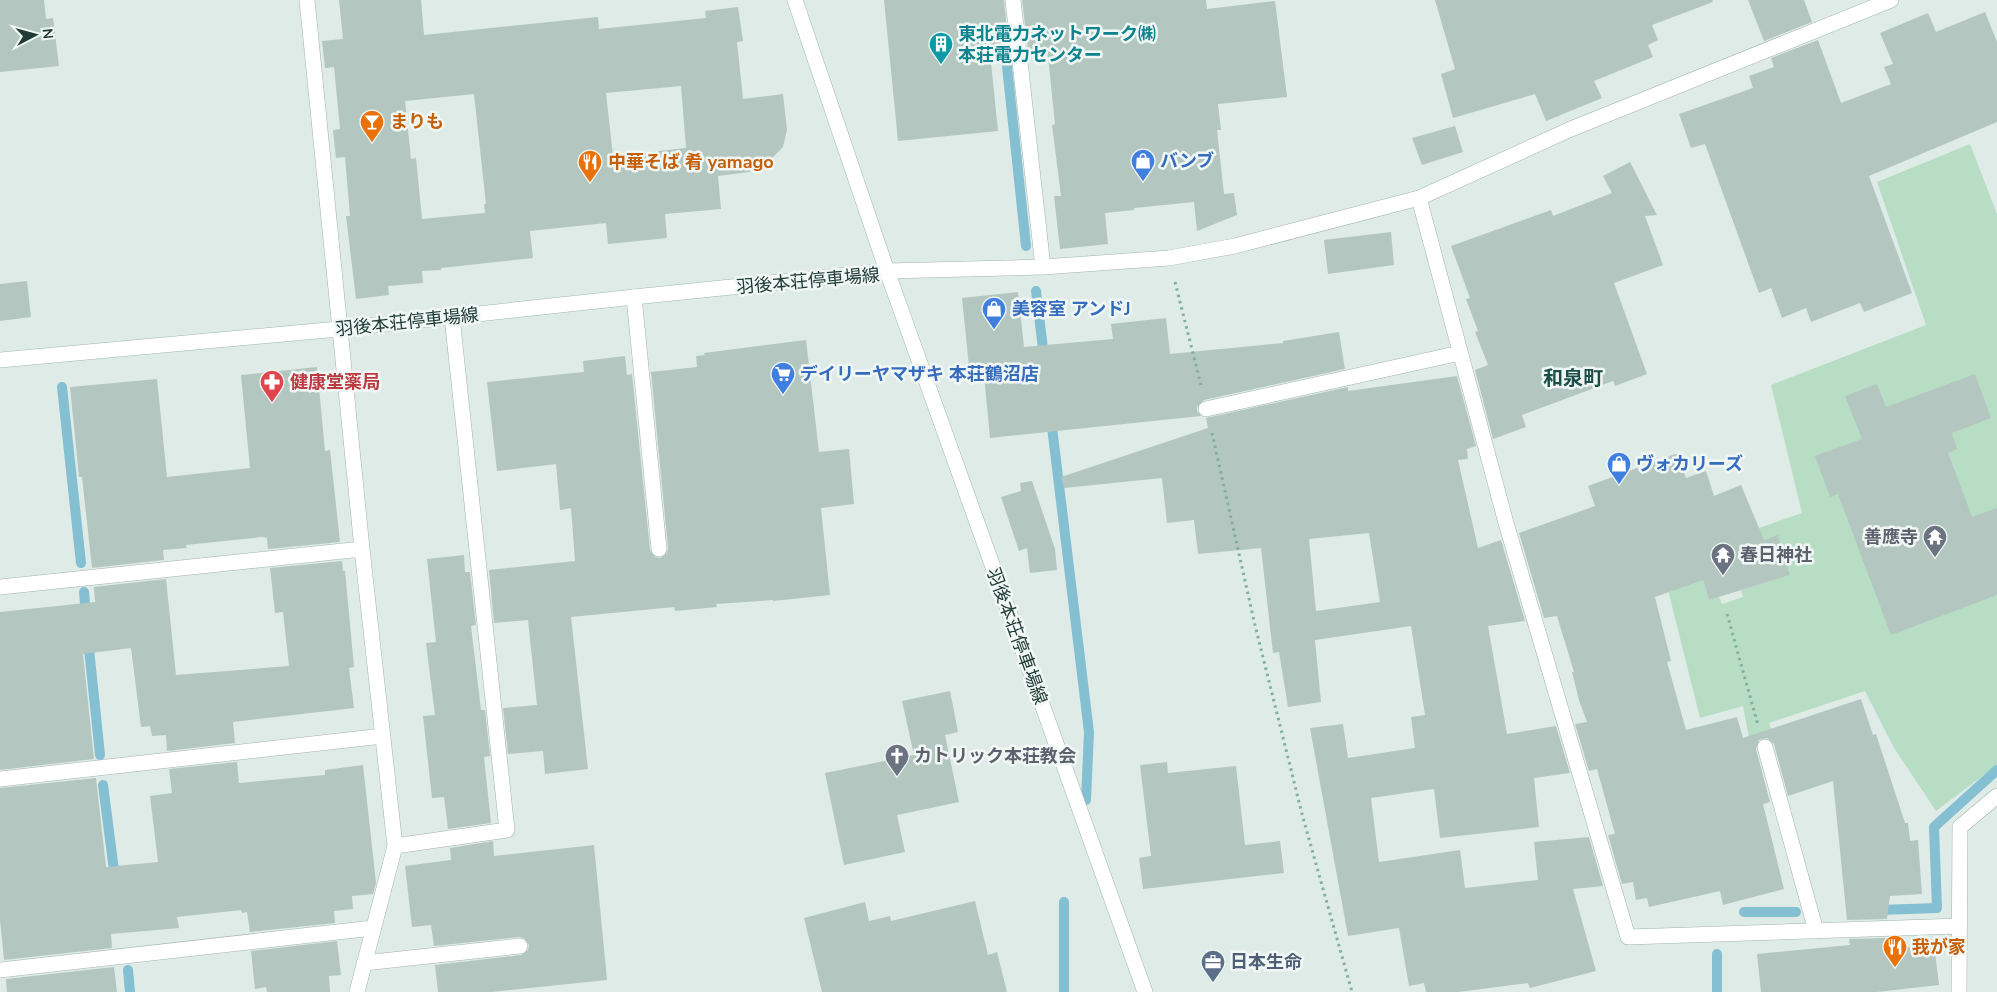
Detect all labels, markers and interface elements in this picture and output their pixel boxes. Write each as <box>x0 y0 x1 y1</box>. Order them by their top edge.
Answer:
north arrow <box>10 10 60 60</box>
place label: 東北電力ネットワーク㈱ 本荘電力センター <box>958 22 1156 67</box>
text: N <box>37 27 57 40</box>
building icon: 東北電力ネットワーク㈱ 本荘電力センター <box>928 31 954 65</box>
bar icon: まりも <box>359 109 385 143</box>
place label: まりも <box>390 110 444 134</box>
shop icon: バンブ <box>1130 148 1156 182</box>
restaurant icon: 中華そば 肴 yamago <box>577 149 603 183</box>
place label: バンブ <box>1160 149 1214 173</box>
place label: 中華そば 肴 yamago <box>608 150 774 174</box>
street label: 羽後本荘停車場線 <box>735 263 881 299</box>
shop icon: 美容室 アンドJ <box>981 296 1007 330</box>
place label: 美容室 アンドJ <box>1012 297 1131 321</box>
street label: 羽後本荘停車場線 <box>334 303 480 341</box>
supermarket icon: デイリーヤマザキ 本荘鶴沼店 <box>770 361 796 395</box>
place label: デイリーヤマザキ 本荘鶴沼店 <box>800 362 1039 386</box>
district label: 和泉町 <box>1543 365 1603 392</box>
pharmacy icon: 健康堂薬局 <box>259 369 285 403</box>
place label: 健康堂薬局 <box>290 370 380 394</box>
shop icon: ヴォカリーズ <box>1606 451 1632 485</box>
place label: ヴォカリーズ <box>1636 452 1743 476</box>
temple icon: 善應寺 <box>1922 524 1948 558</box>
place label: 善應寺 <box>1864 525 1918 549</box>
temple icon: 春日神社 <box>1710 542 1736 576</box>
place label: 春日神社 <box>1740 543 1812 567</box>
street label: 羽後本荘停車場線 <box>981 564 1053 708</box>
church icon: カトリック本荘教会 <box>884 743 910 777</box>
place label: カトリック本荘教会 <box>914 744 1076 768</box>
restaurant icon: 我が家 <box>1882 934 1908 968</box>
place label: 我が家 <box>1912 935 1966 959</box>
office icon: 日本生命 <box>1200 949 1226 983</box>
place label: 日本生命 <box>1230 950 1302 974</box>

